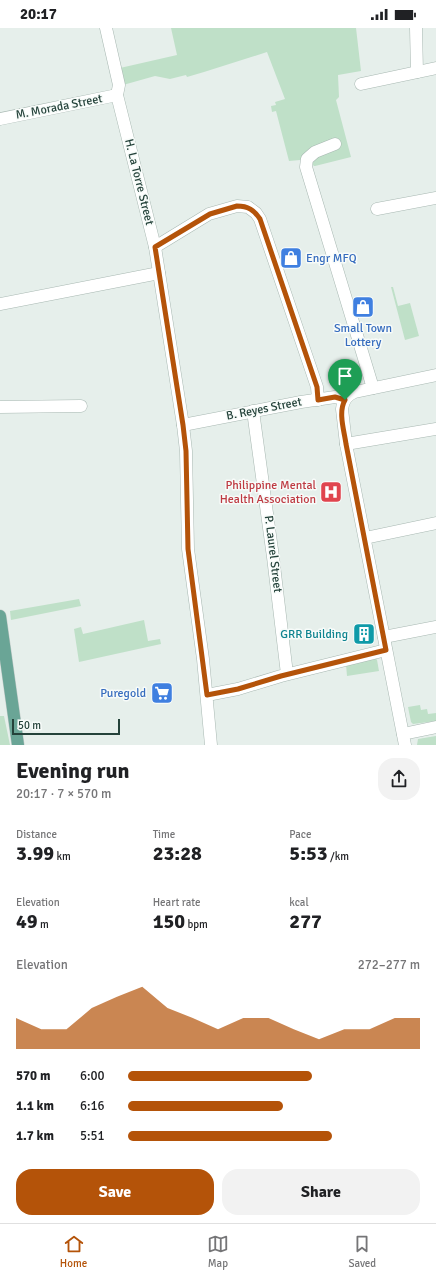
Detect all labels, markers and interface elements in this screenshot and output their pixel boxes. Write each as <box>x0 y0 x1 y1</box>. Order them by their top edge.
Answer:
text: 20:17 <box>20 5 57 23</box>
street label: M. Morada Street <box>14 91 104 123</box>
street label: H. La Torre Street <box>121 137 157 227</box>
shop icon: Engr MFQ <box>278 245 304 271</box>
place label: Engr MFQ <box>306 251 357 266</box>
shop icon: Small Town Lottery <box>350 294 376 320</box>
place label: Small Town Lottery <box>334 321 392 350</box>
pin <box>328 359 362 400</box>
icon: arrive <box>334 365 356 387</box>
street label: B. Reyes Street <box>225 394 303 424</box>
place label: Philippine Mental Health Association <box>220 478 316 507</box>
hospital icon: Philippine Mental Health Association <box>318 479 344 505</box>
street label: P. Laurel Street <box>261 515 285 593</box>
building icon: GRR Building <box>351 621 377 647</box>
place label: GRR Building <box>280 627 348 642</box>
supermarket icon: Puregold <box>149 680 175 706</box>
place label: Puregold <box>100 686 146 701</box>
scale bar <box>12 717 120 736</box>
text: 50 m <box>18 719 41 732</box>
text: Evening run <box>16 757 130 784</box>
button: share <box>378 758 420 800</box>
text: 20:17 · 7 × 570 m <box>16 786 111 802</box>
text: Distance <box>16 828 57 841</box>
text: Time <box>153 828 175 841</box>
text: Pace <box>289 828 312 841</box>
text: 3.99 <box>16 841 54 866</box>
text: 23:28 <box>153 841 202 866</box>
text: 5:53 <box>289 841 328 866</box>
text: km <box>54 850 71 863</box>
text: /km <box>328 850 349 863</box>
text: Elevation <box>16 896 60 909</box>
text: Heart rate <box>153 896 200 909</box>
text: kcal <box>289 896 309 909</box>
text: 49 <box>16 909 38 934</box>
text: 150 <box>153 909 185 934</box>
text: 277 <box>289 909 322 934</box>
text: m <box>38 918 49 931</box>
text: bpm <box>185 918 208 931</box>
text: Elevation <box>16 957 68 973</box>
text: 272–277 m <box>358 957 420 973</box>
text: 570 m <box>16 1068 50 1084</box>
text: 6:00 <box>80 1068 105 1084</box>
text: 1.1 km <box>16 1098 54 1114</box>
text: 6:16 <box>80 1098 105 1114</box>
text: 1.7 km <box>16 1128 54 1144</box>
text: 5:51 <box>80 1128 105 1144</box>
button: Save <box>16 1169 214 1215</box>
button: Share <box>222 1169 420 1215</box>
tab: Home <box>60 1233 87 1270</box>
tab: Map <box>207 1233 229 1270</box>
tab: Saved <box>348 1233 376 1270</box>

